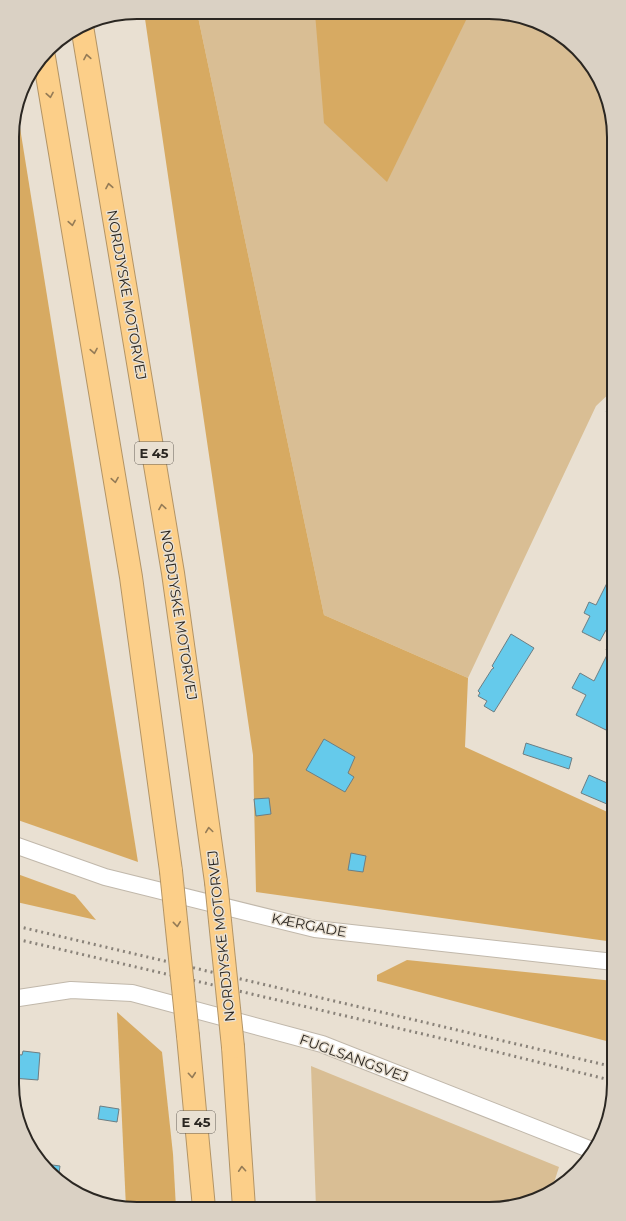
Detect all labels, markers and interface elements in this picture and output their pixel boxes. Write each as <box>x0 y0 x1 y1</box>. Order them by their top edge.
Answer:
one-way arrow <box>83 54 92 60</box>
one-way arrow <box>46 92 54 98</box>
one-way arrow <box>105 182 114 189</box>
street label: NORDJYSKE MOTORVEJ <box>103 209 151 381</box>
one-way arrow <box>67 220 76 226</box>
one-way arrow <box>89 348 97 355</box>
road number: E 45 <box>135 442 173 464</box>
one-way arrow <box>110 477 119 483</box>
one-way arrow <box>158 504 167 510</box>
street label: NORDJYSKE MOTORVEJ <box>157 528 201 702</box>
one-way arrow <box>205 827 214 833</box>
street label: NORDJYSKE MOTORVEJ <box>203 849 239 1023</box>
street label: KÆRGADE <box>270 909 348 941</box>
one-way arrow <box>172 921 181 927</box>
street label: FUGLSANGSVEJ <box>297 1030 411 1086</box>
one-way arrow <box>187 1072 196 1078</box>
road number: E 45 <box>177 1111 215 1133</box>
one-way arrow <box>238 1166 247 1172</box>

